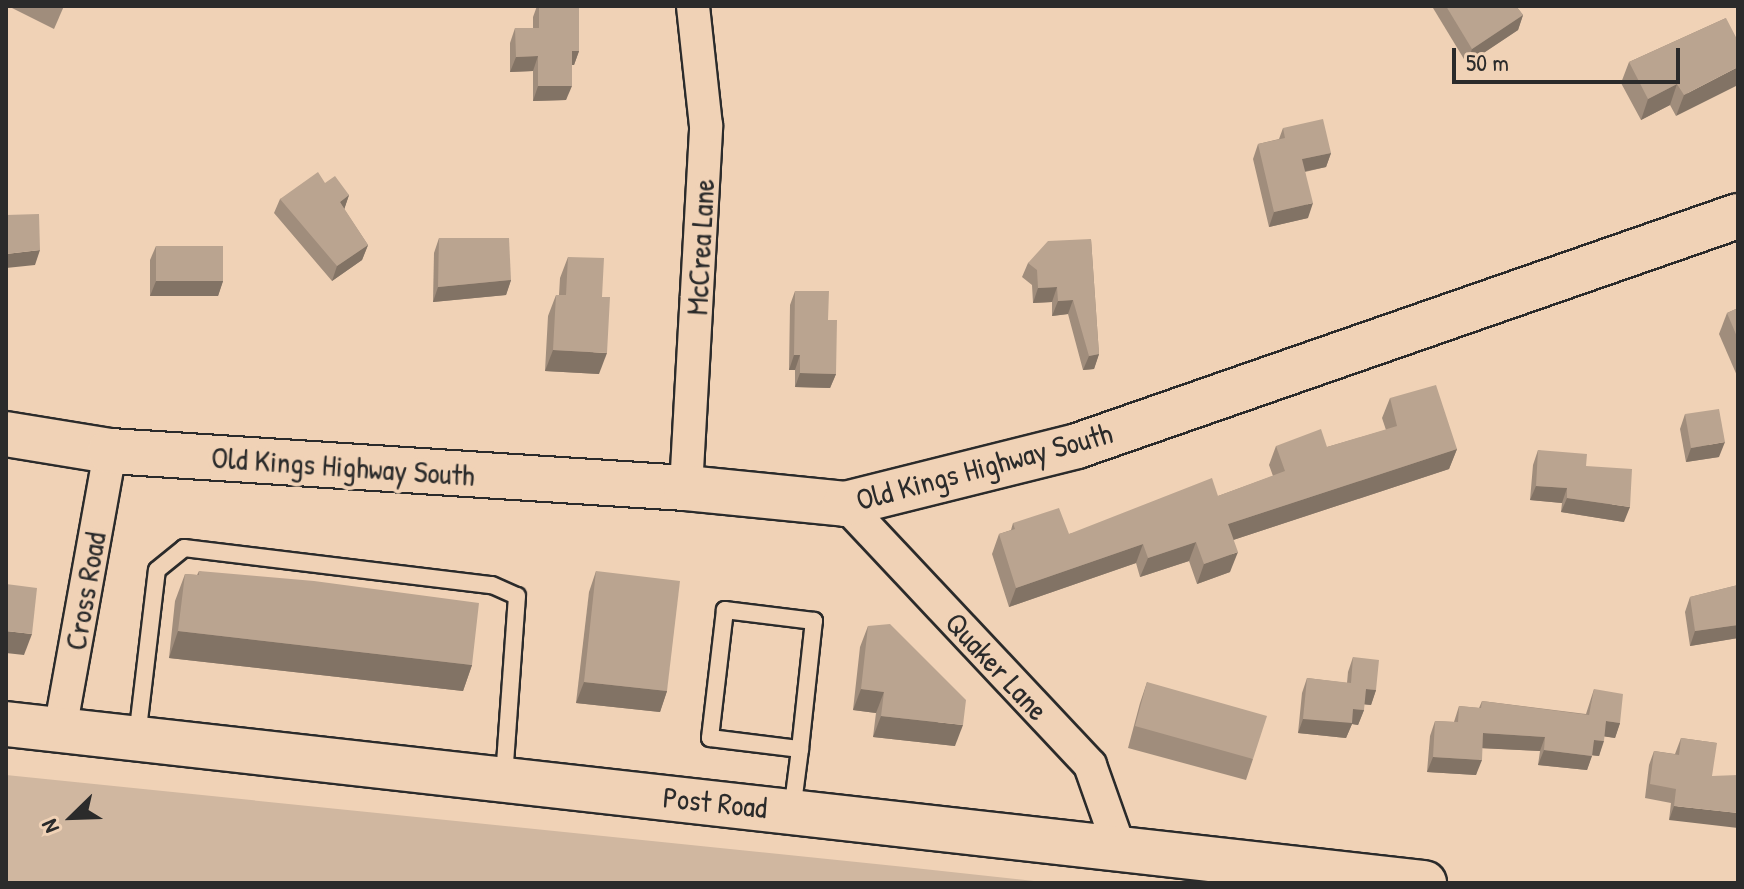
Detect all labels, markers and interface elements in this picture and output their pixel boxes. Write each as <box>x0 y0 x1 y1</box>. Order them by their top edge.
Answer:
scale bar <box>1456 32 1684 82</box>
text: 50 m <box>1466 46 1509 78</box>
street label: McCrea Lane <box>678 178 722 316</box>
street label: Old Kings Highway South <box>852 414 1116 518</box>
street label: Old Kings Highway South <box>210 439 476 493</box>
street label: Cross Road <box>57 529 113 653</box>
street label: Quaker Lane <box>938 604 1056 728</box>
north arrow <box>32 777 112 857</box>
street label: Post Road <box>661 779 769 825</box>
text: N <box>34 815 66 838</box>

